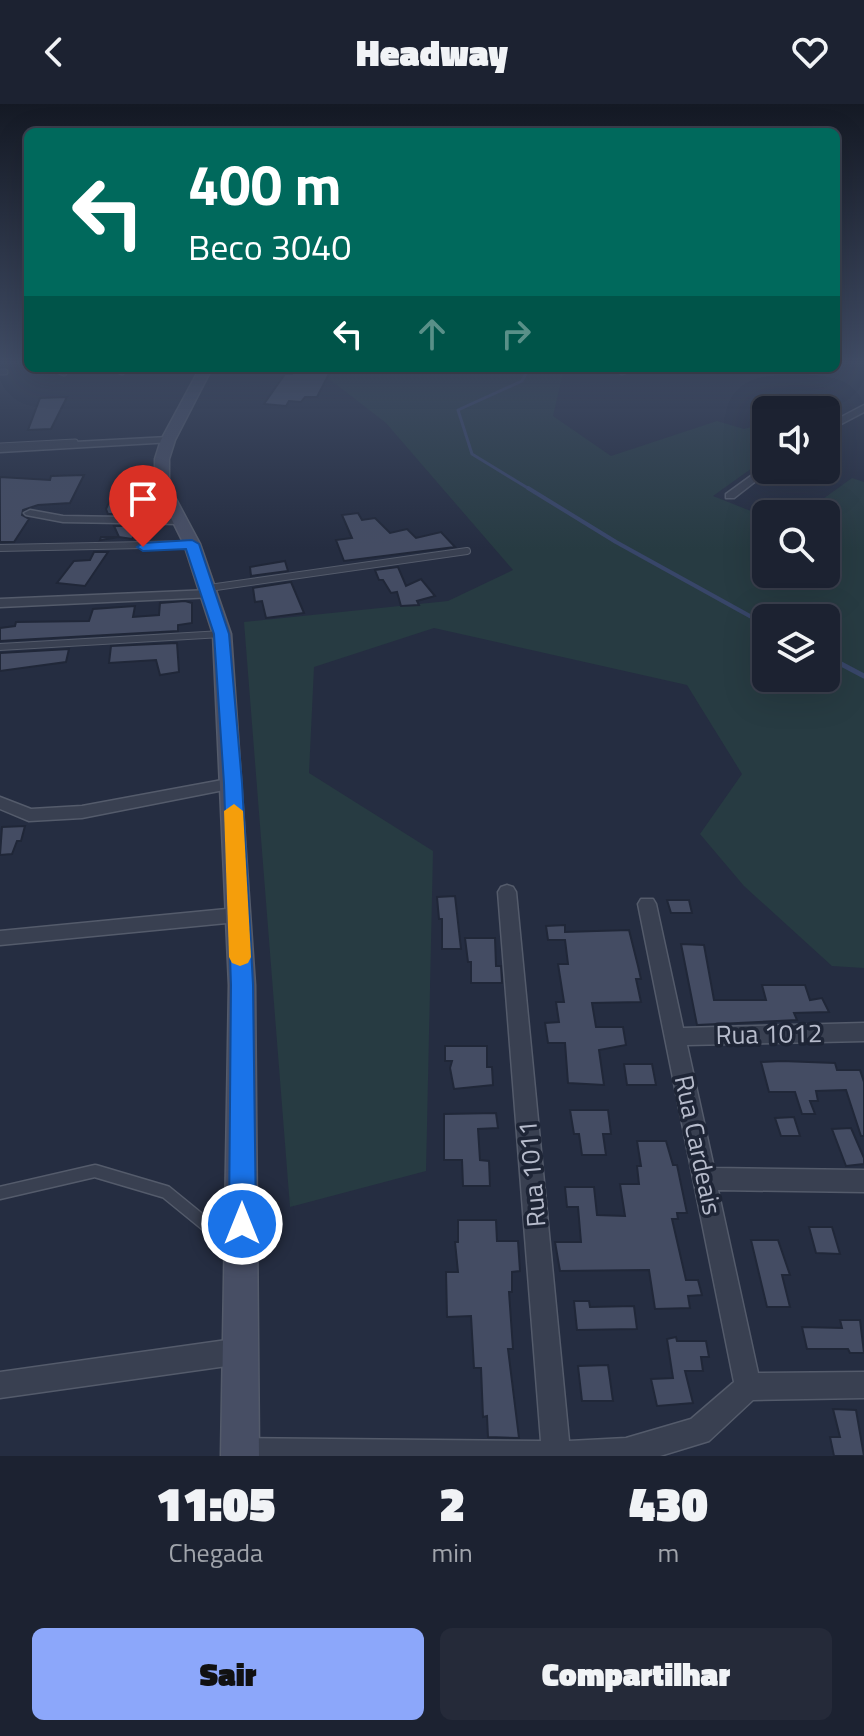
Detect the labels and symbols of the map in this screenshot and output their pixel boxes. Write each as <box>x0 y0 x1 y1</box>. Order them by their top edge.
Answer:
pin <box>109 465 177 547</box>
street label: Rua 1012 <box>715 1013 823 1054</box>
street label: Rua Cardeais <box>665 1071 732 1218</box>
street label: Rua 1011 <box>507 1119 556 1229</box>
position arrow <box>200 1182 284 1266</box>

